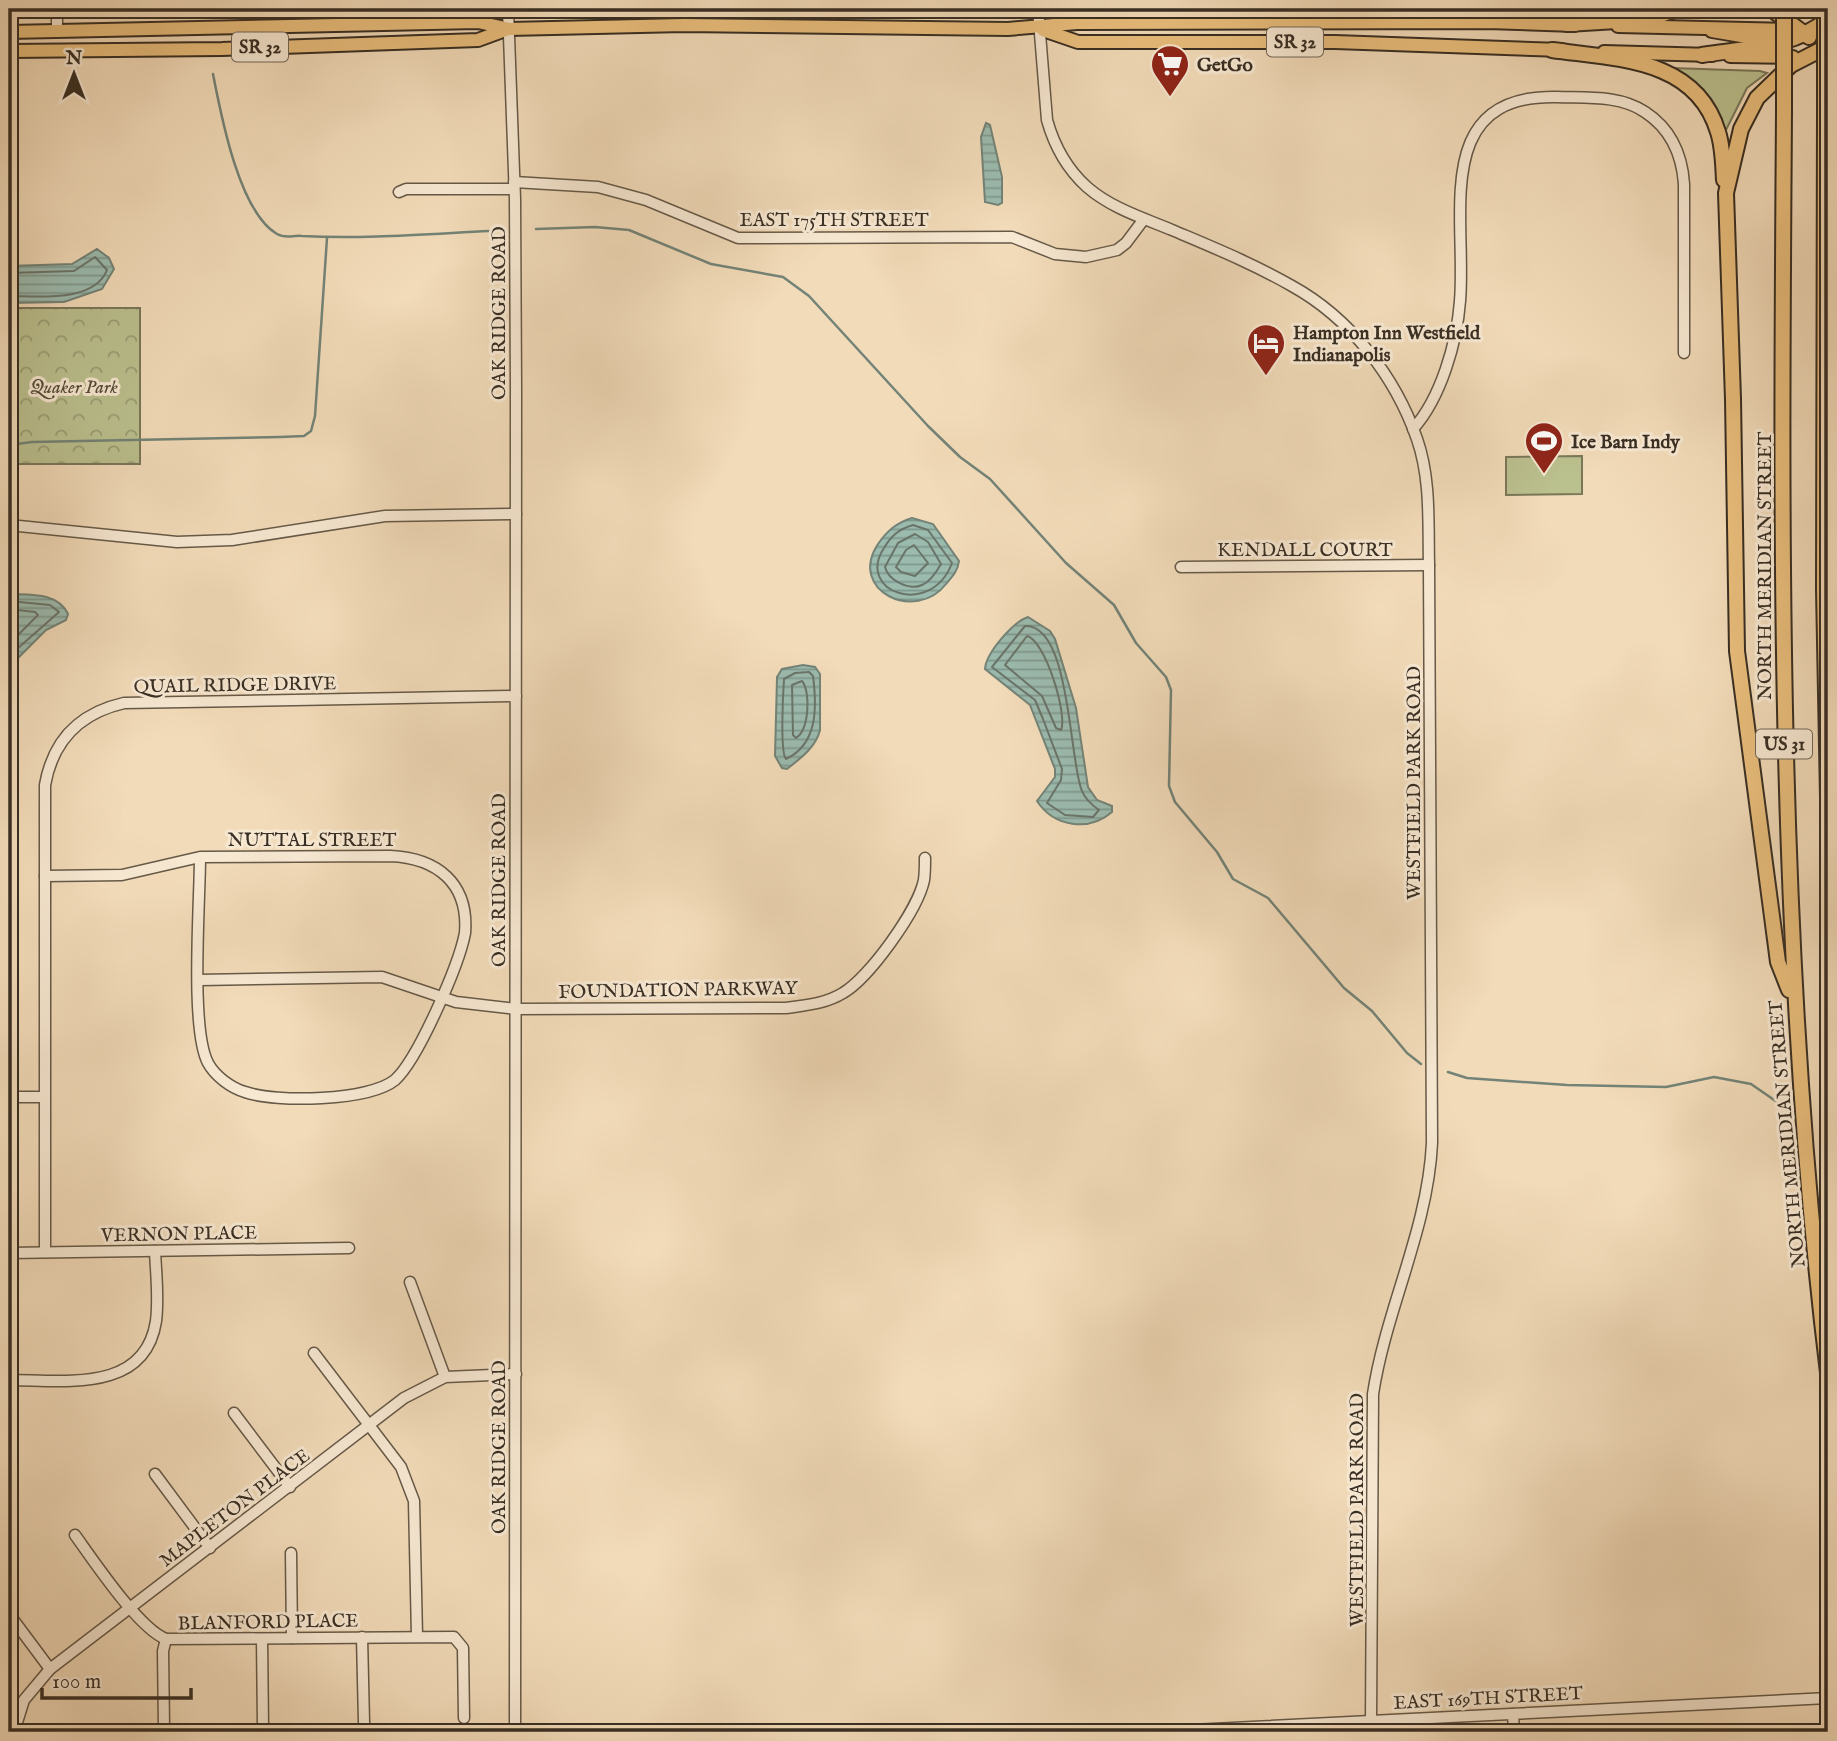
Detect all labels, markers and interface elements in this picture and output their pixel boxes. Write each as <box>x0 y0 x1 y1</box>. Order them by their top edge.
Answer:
road number: SR 32 <box>1267 28 1323 56</box>
road number: SR 32 <box>232 32 288 62</box>
north arrow <box>38 38 108 108</box>
supermarket icon: GetGo <box>1149 43 1191 98</box>
text: N <box>65 47 83 71</box>
place label: GetGo <box>1197 54 1253 78</box>
street label: EAST 175TH STREET <box>740 209 929 233</box>
street label: OAK RIDGE ROAD <box>488 226 512 400</box>
hotel icon: Hampton Inn Westfield Indianapolis <box>1245 322 1287 377</box>
place label: Hampton Inn Westfield Indianapolis <box>1293 322 1481 368</box>
park label: Quaker Park <box>30 376 118 400</box>
sports icon: Ice Barn Indy <box>1523 420 1565 475</box>
place label: Ice Barn Indy <box>1571 431 1680 455</box>
street label: NORTH MERIDIAN STREET <box>1754 432 1778 700</box>
street label: KENDALL COURT <box>1217 539 1393 563</box>
street label: WESTFIELD PARK ROAD <box>1403 666 1427 900</box>
street label: QUAIL RIDGE DRIVE <box>134 672 337 700</box>
road number: US 31 <box>1756 730 1812 758</box>
street label: OAK RIDGE ROAD <box>488 793 512 967</box>
street label: NUTTAL STREET <box>228 829 397 853</box>
street label: FOUNDATION PARKWAY <box>558 977 799 1005</box>
street label: NORTH MERIDIAN STREET <box>1764 999 1812 1269</box>
street label: VERNON PLACE <box>100 1222 257 1248</box>
street label: OAK RIDGE ROAD <box>488 1360 512 1534</box>
street label: WESTFIELD PARK ROAD <box>1346 1393 1370 1627</box>
street label: MAPLETON PLACE <box>155 1444 315 1573</box>
street label: BLANFORD PLACE <box>178 1609 359 1637</box>
scale bar <box>42 1657 191 1701</box>
text: 100 m <box>52 1669 101 1696</box>
street label: EAST 169TH STREET <box>1393 1682 1584 1716</box>

